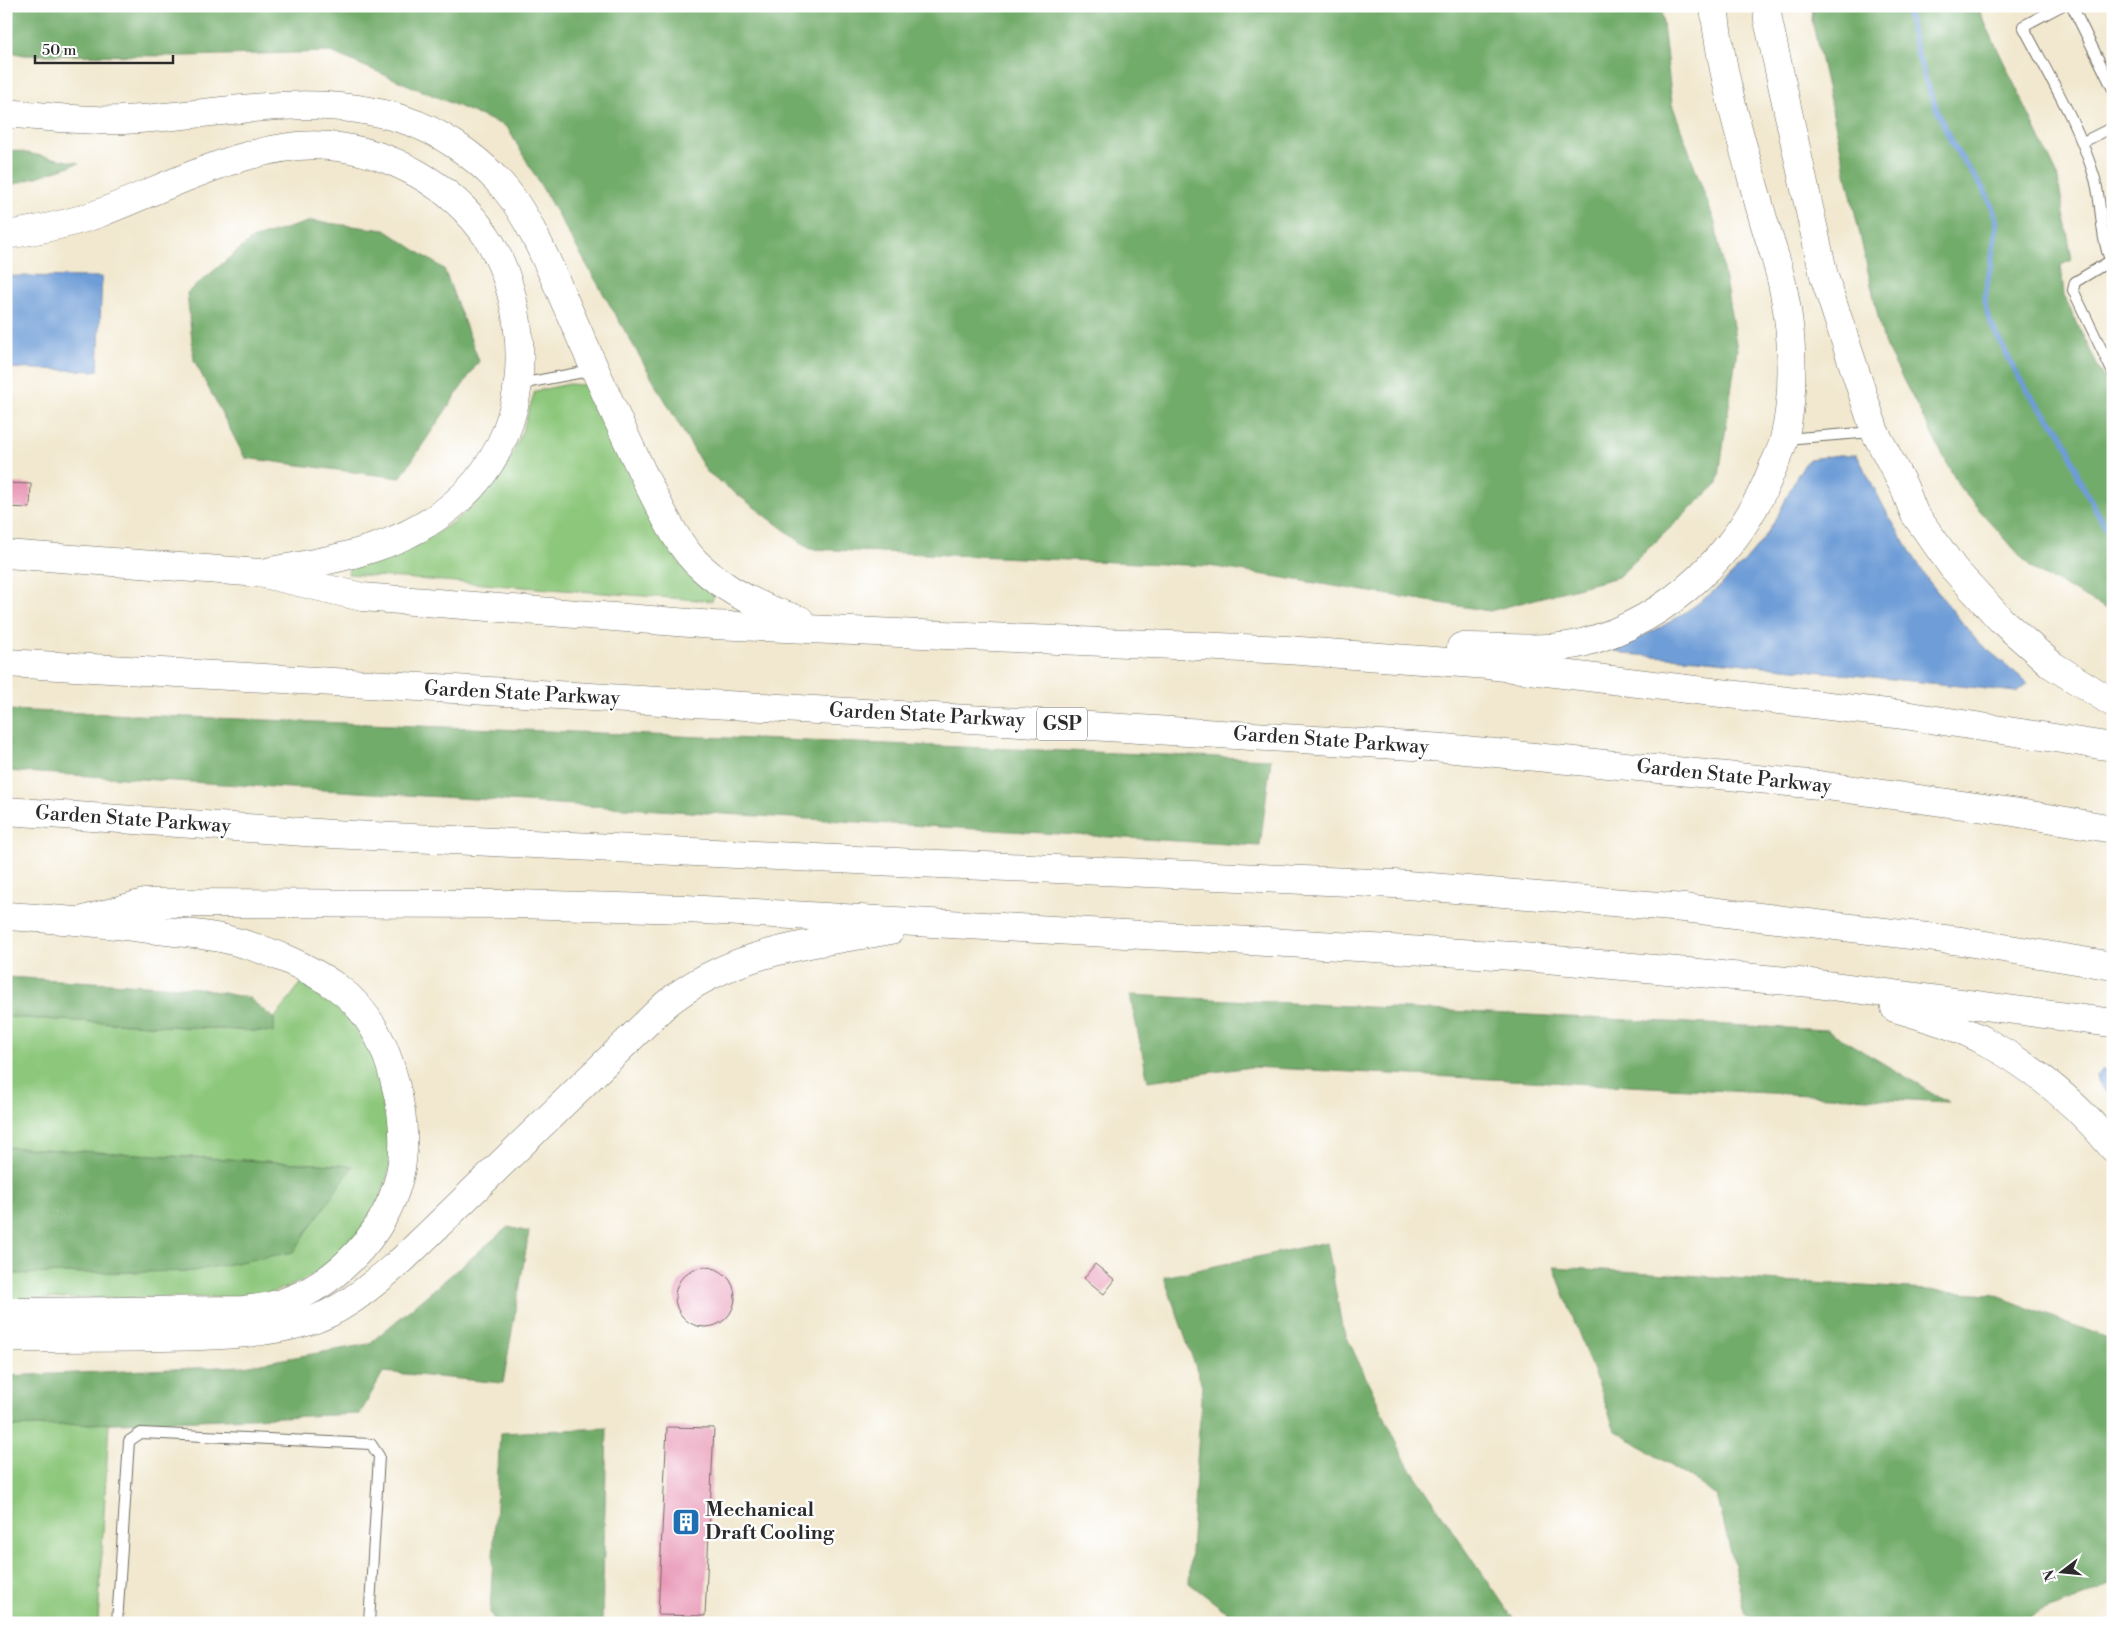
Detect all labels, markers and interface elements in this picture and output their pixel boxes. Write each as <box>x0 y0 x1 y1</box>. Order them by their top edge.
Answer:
scale bar <box>35 32 172 64</box>
text: 50 m <box>42 41 76 60</box>
street label: Garden State Parkway <box>423 676 621 712</box>
street label: Garden State Parkway <box>828 698 1026 734</box>
road number: GSP <box>1037 708 1087 741</box>
street label: Garden State Parkway <box>1232 722 1430 760</box>
street label: Garden State Parkway <box>1635 754 1833 800</box>
street label: Garden State Parkway <box>34 801 232 839</box>
place label: Mechanical Draft Cooling <box>705 1498 835 1546</box>
building icon: Mechanical Draft Cooling <box>671 1507 701 1537</box>
north arrow <box>2036 1546 2086 1596</box>
text: N <box>2040 1568 2061 1583</box>

